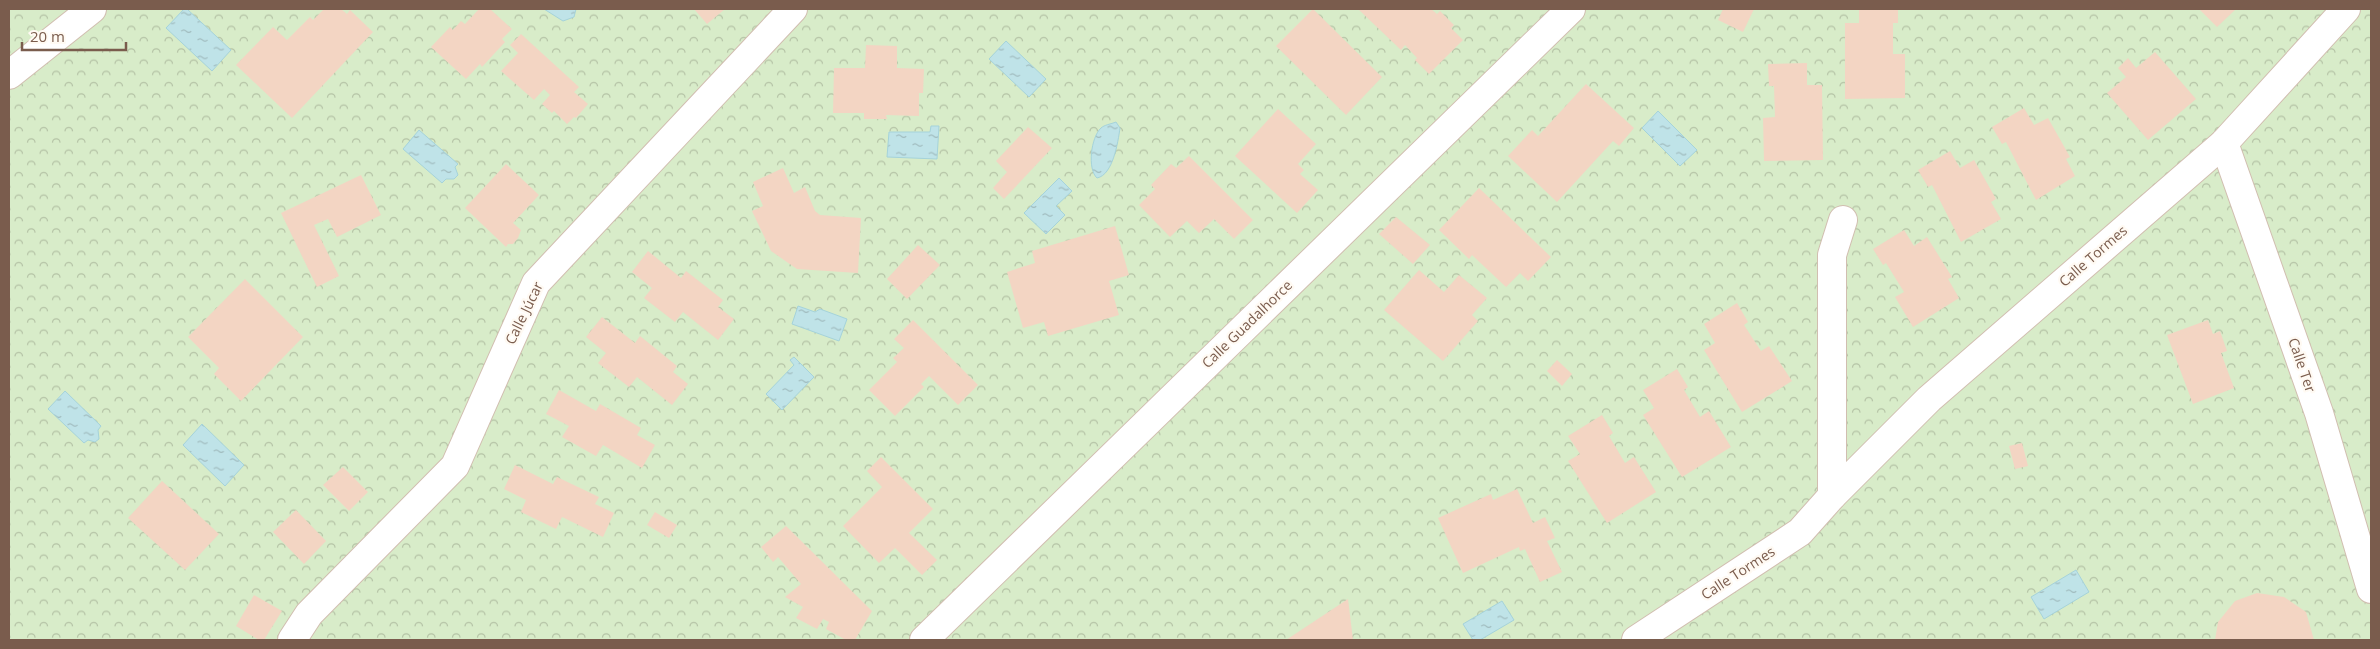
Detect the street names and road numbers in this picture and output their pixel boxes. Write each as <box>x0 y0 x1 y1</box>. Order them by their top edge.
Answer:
street label: Calle Tormes <box>2055 221 2131 291</box>
street label: Calle Guadalhorce <box>1197 275 1296 372</box>
street label: Calle Júcar <box>500 278 547 347</box>
street label: Calle Ter <box>2284 335 2321 395</box>
street label: Calle Tormes <box>1697 541 1779 604</box>

